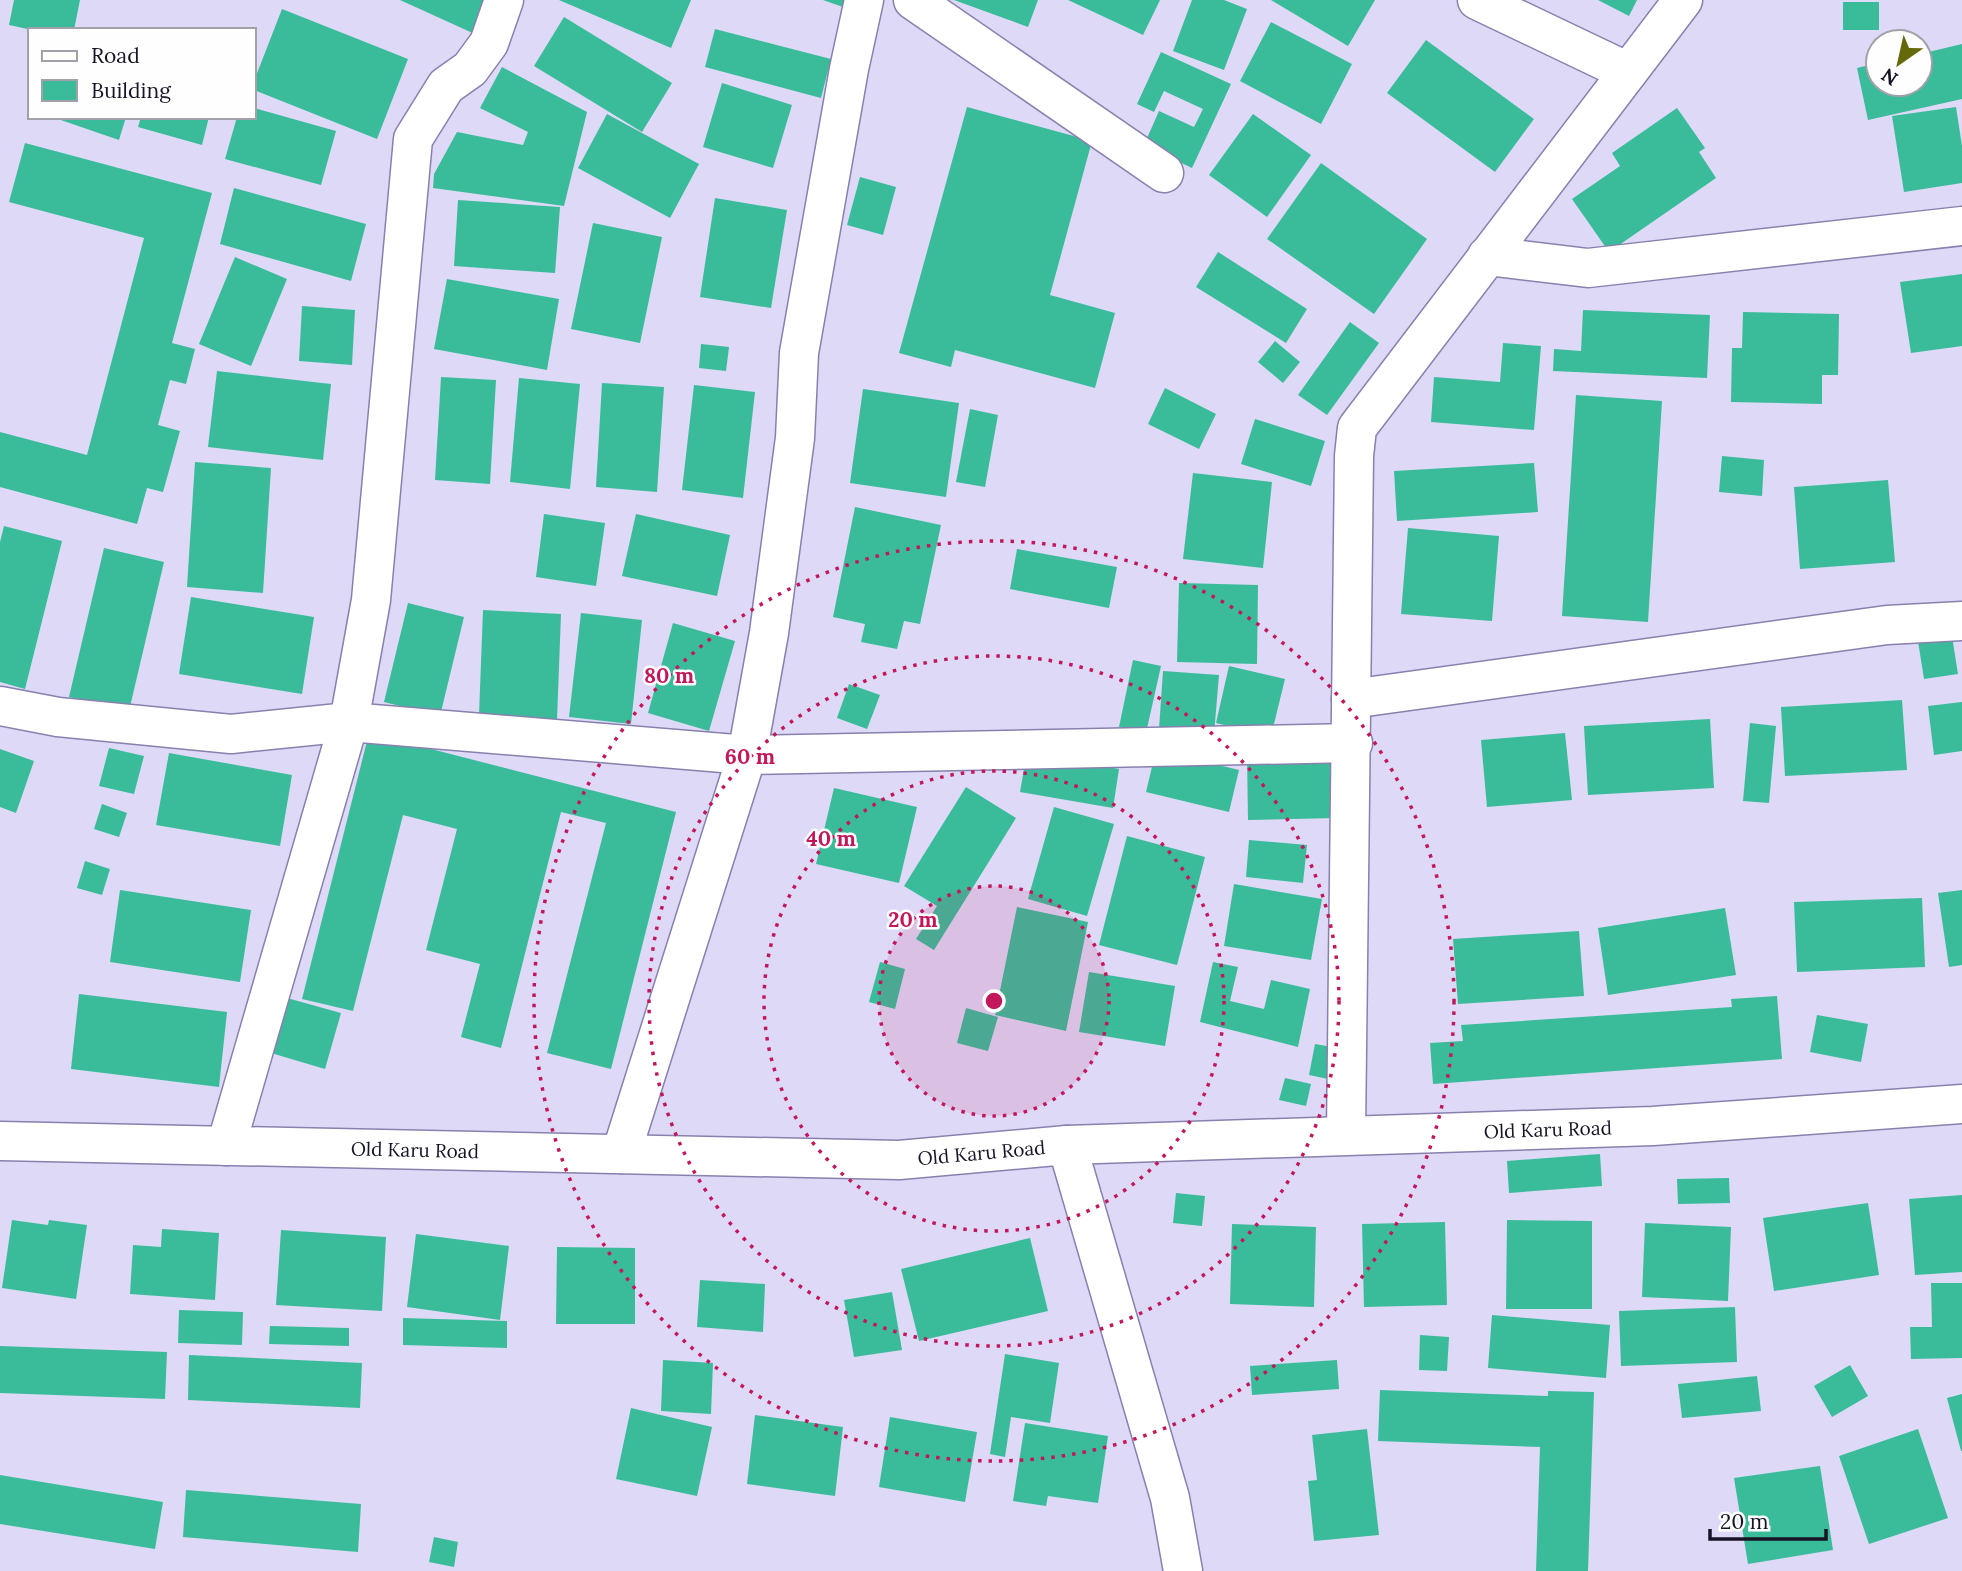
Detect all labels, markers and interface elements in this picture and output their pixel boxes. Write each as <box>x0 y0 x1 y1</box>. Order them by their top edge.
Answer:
legend <box>28 28 256 119</box>
north arrow <box>1864 28 1934 98</box>
text: Road <box>91 42 140 69</box>
text: N <box>1876 63 1902 91</box>
text: Building <box>91 77 171 104</box>
text: 80 m <box>644 662 694 689</box>
text: 60 m <box>725 743 775 770</box>
text: 40 m <box>806 825 856 852</box>
text: 20 m <box>888 906 938 933</box>
centre of rings <box>982 989 1006 1013</box>
street label: Old Karu Road <box>1483 1115 1612 1143</box>
street label: Old Karu Road <box>917 1135 1046 1170</box>
street label: Old Karu Road <box>351 1136 479 1163</box>
scale bar <box>1710 1498 1826 1542</box>
text: 20 m <box>1720 1508 1769 1535</box>

